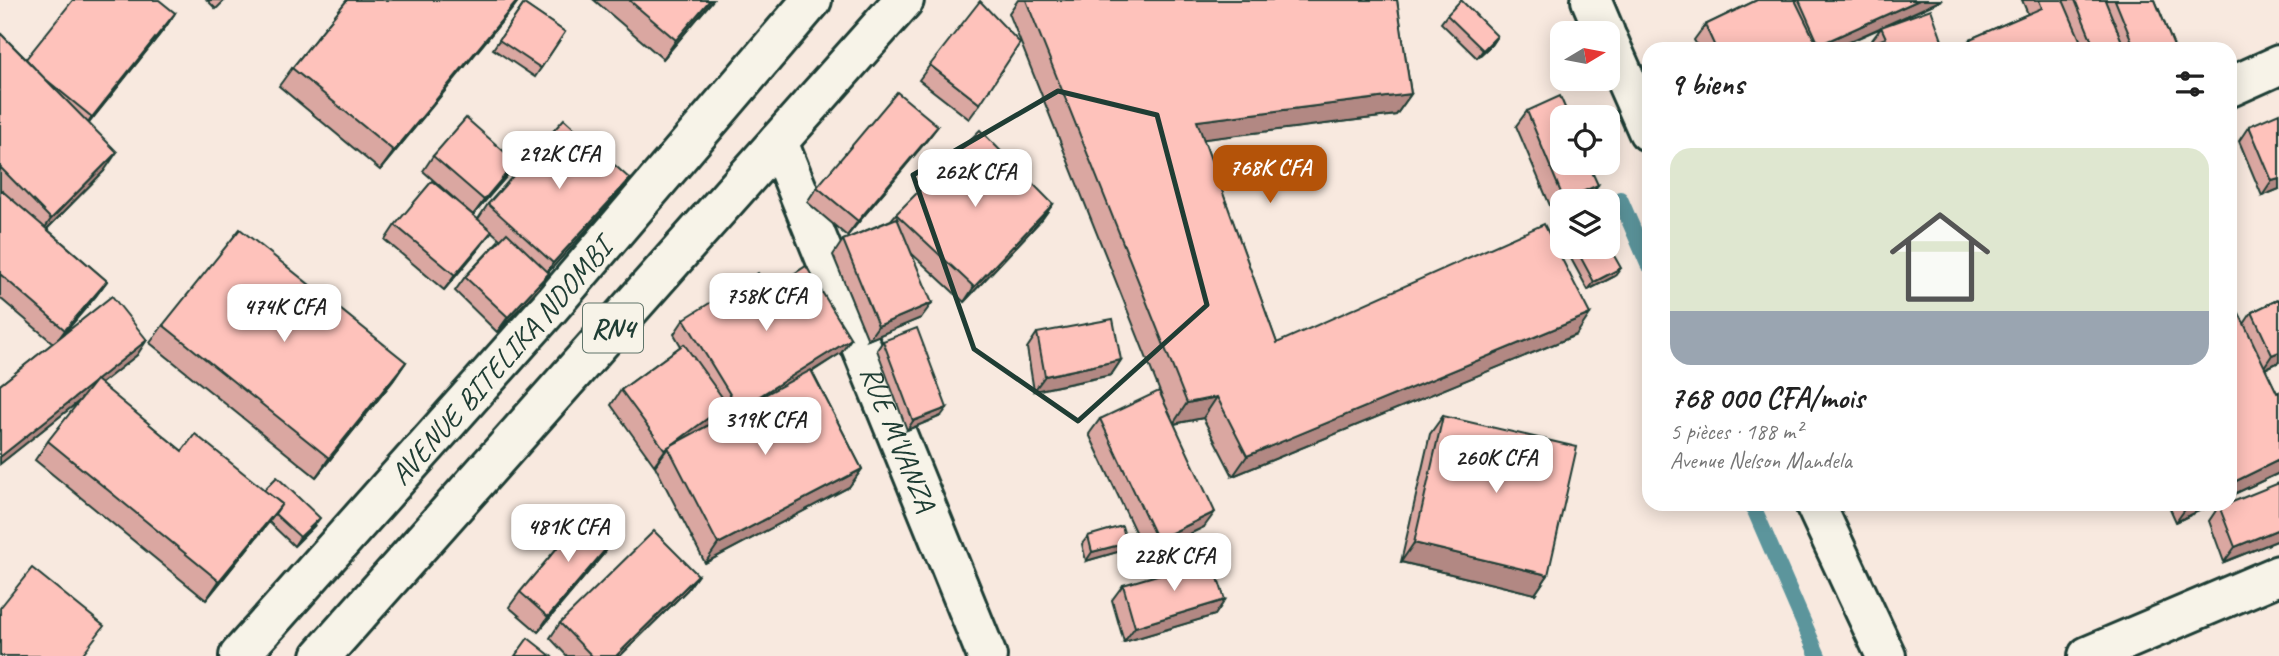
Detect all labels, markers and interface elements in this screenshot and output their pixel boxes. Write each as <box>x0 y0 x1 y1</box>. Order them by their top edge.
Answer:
north arrow <box>1550 21 1620 91</box>
map controls <box>1550 21 1620 259</box>
text: 9 biens <box>1670 65 1744 103</box>
icon: filters <box>2171 65 2209 103</box>
button: locate <box>1550 105 1620 175</box>
pin: 292K CFA <box>487 132 631 191</box>
text: 292K CFA <box>518 139 600 168</box>
pin: 768K CFA <box>1198 146 1342 205</box>
pin: 262K CFA <box>903 150 1047 209</box>
text: 768K CFA <box>1229 153 1311 182</box>
text: 262K CFA <box>934 157 1016 186</box>
button: layers <box>1550 189 1620 259</box>
icon: home <box>1877 194 2003 320</box>
street label: AVENUE BITELIKA NDOMBI <box>382 225 624 493</box>
pin: 758K CFA <box>694 274 838 333</box>
text: 758K CFA <box>725 281 807 310</box>
pin: 474K CFA <box>212 284 356 344</box>
text: 474K CFA <box>243 292 325 321</box>
road number: RN4 <box>583 304 643 352</box>
street label: RUE M'VANZA <box>852 360 945 518</box>
text: 768 000 CFA/mois <box>1670 379 1864 417</box>
pin: 319K CFA <box>693 398 837 457</box>
text: 319K CFA <box>724 405 806 434</box>
text: 5 pièces · 188 m² <box>1670 417 1802 446</box>
pin: 260K CFA <box>1424 435 1568 495</box>
text: 260K CFA <box>1455 443 1537 472</box>
text: Avenue Nelson Mandela <box>1670 446 1852 475</box>
pin: 481K CFA <box>496 504 640 564</box>
text: 481K CFA <box>527 512 609 541</box>
pin: 228K CFA <box>1102 534 1246 593</box>
text: 228K CFA <box>1133 541 1215 570</box>

